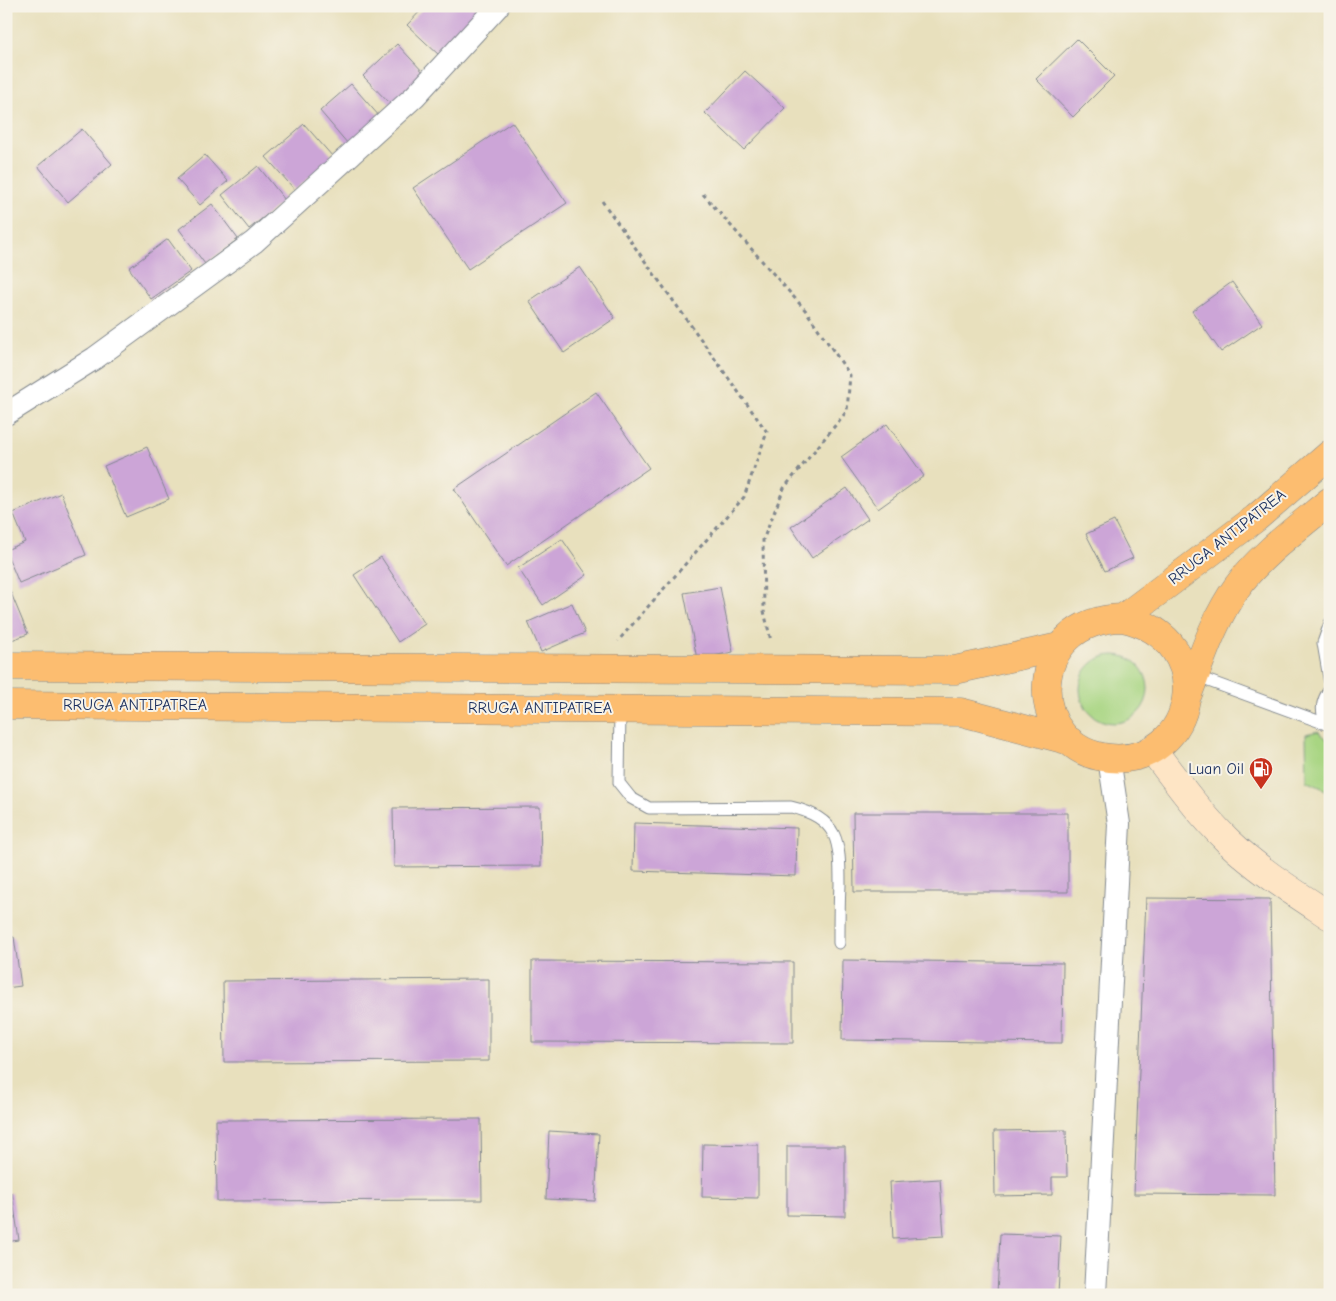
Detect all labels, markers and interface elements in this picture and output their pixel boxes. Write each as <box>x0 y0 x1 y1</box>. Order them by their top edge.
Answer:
street label: RRUGA ANTIPATREA <box>1165 486 1289 588</box>
street label: RRUGA ANTIPATREA <box>63 696 207 714</box>
street label: RRUGA ANTIPATREA <box>468 699 612 717</box>
fuel station icon: Luan Oil <box>1248 756 1274 790</box>
place label: Luan Oil <box>1188 760 1244 778</box>

